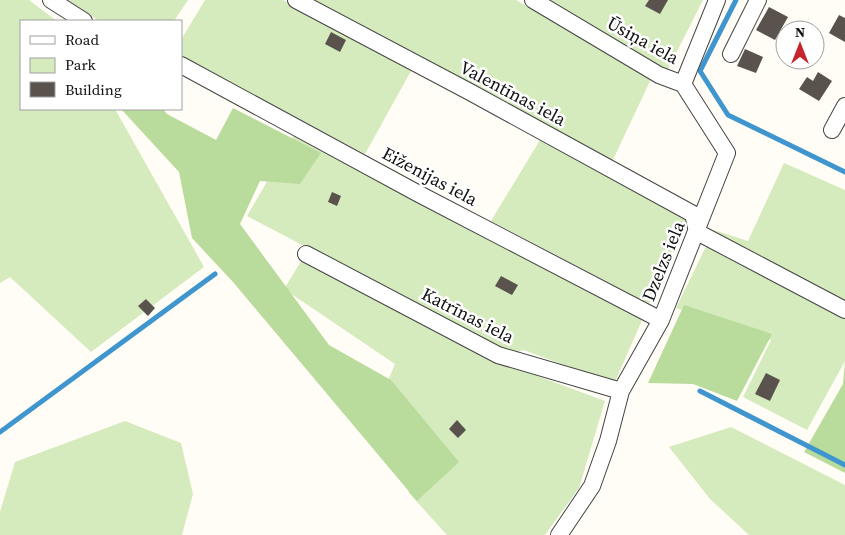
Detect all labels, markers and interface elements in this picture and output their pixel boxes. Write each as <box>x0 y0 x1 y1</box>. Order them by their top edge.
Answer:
street label: Ūsiņa iela <box>603 10 684 70</box>
legend <box>20 20 182 110</box>
north arrow <box>775 20 825 70</box>
text: N <box>795 22 805 42</box>
text: Road <box>65 29 99 50</box>
text: Park <box>65 54 97 75</box>
street label: Valentīnas iela <box>455 54 571 132</box>
text: Building <box>65 79 122 100</box>
street label: Eiženijas iela <box>378 140 483 212</box>
street label: Dzelzs iela <box>636 216 691 305</box>
street label: Katrīnas iela <box>418 281 519 349</box>

